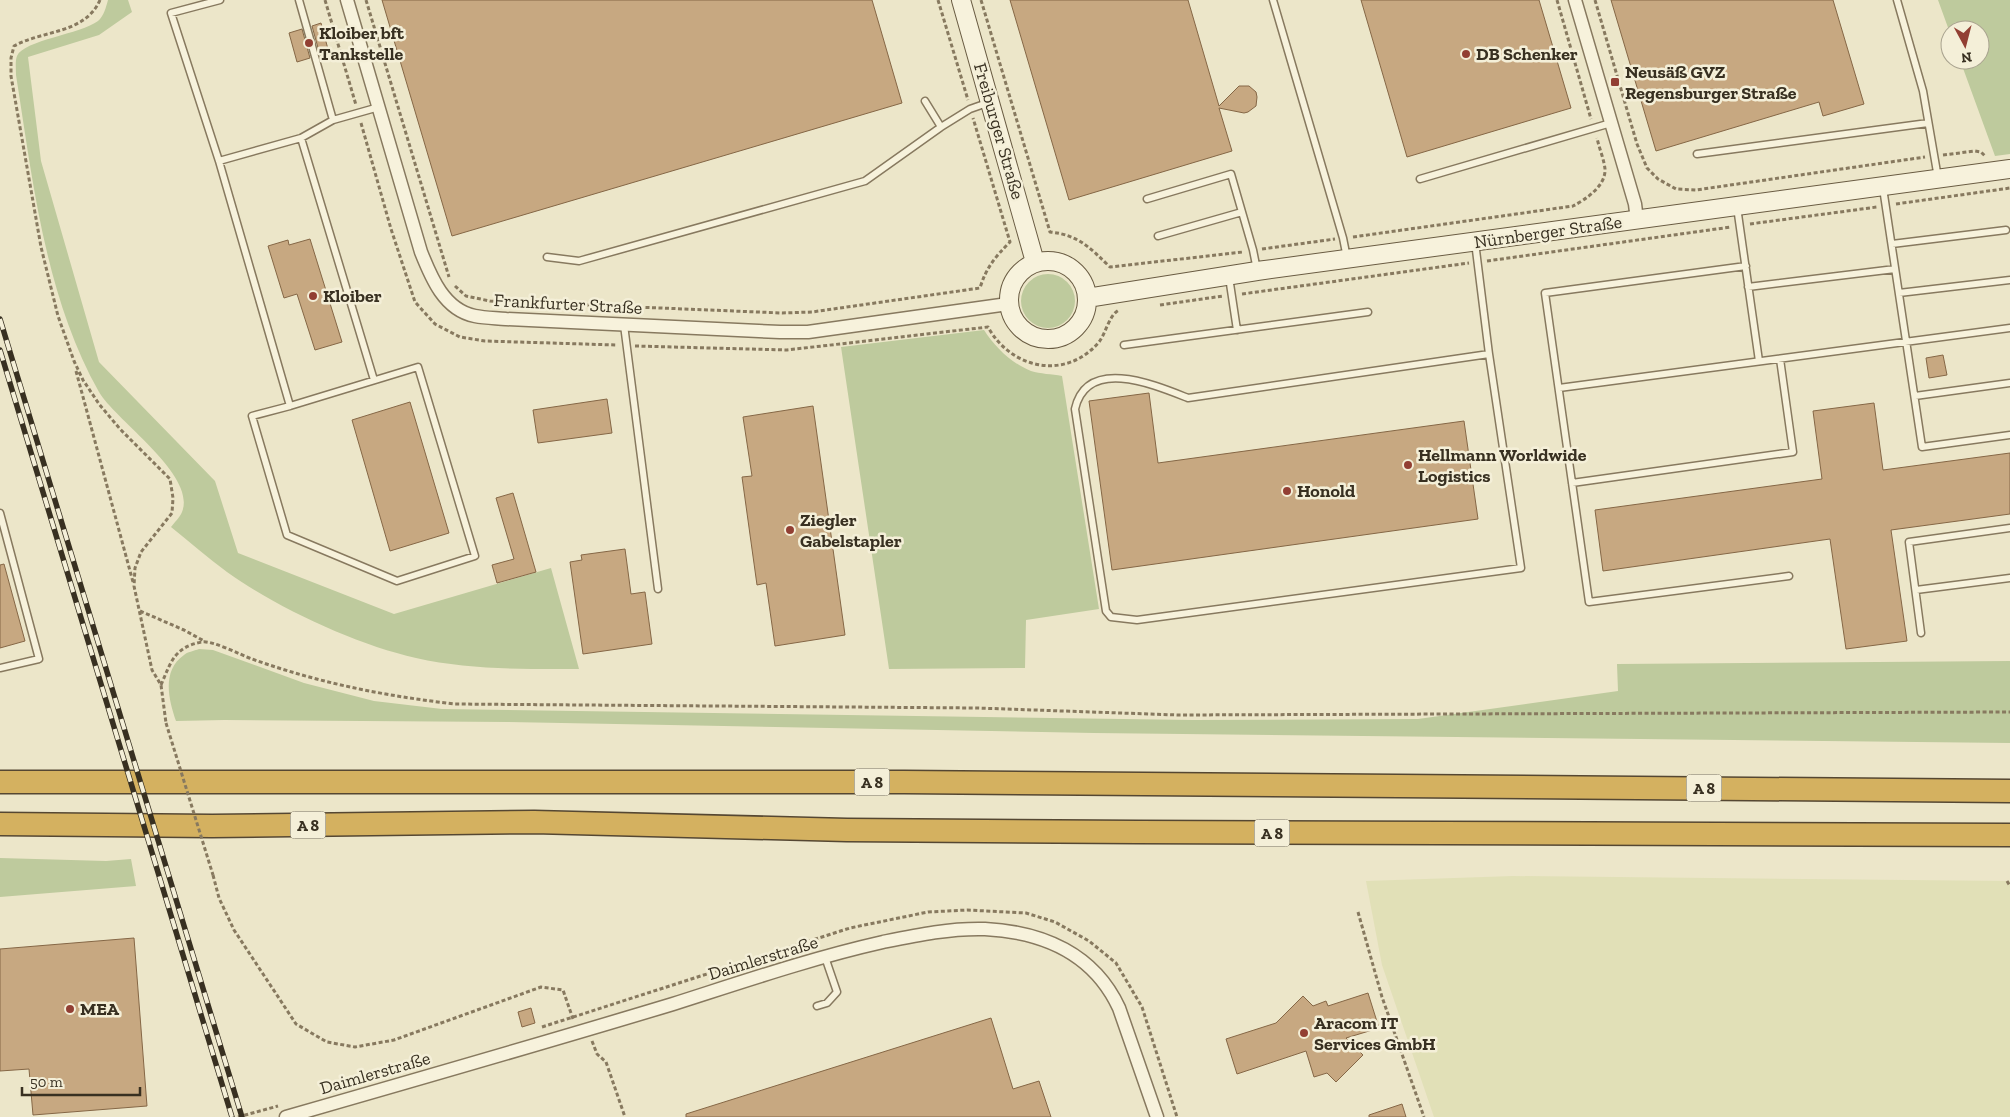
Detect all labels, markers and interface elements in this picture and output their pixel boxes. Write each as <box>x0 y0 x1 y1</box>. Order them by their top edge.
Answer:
north arrow <box>1940 20 1990 70</box>
place label: Kloiber bft Tankstelle <box>319 22 405 65</box>
marker: Kloiber bft Tankstelle <box>303 37 315 49</box>
place label: DB Schenker <box>1476 43 1578 65</box>
marker: DB Schenker <box>1460 48 1472 60</box>
text: N <box>1960 48 1973 67</box>
street label: Freiburger Straße <box>969 60 1029 202</box>
place label: Neusäß GVZ Regensburger Straße <box>1625 61 1797 104</box>
marker: Neusäß GVZ Regensburger Straße <box>1609 76 1621 88</box>
street label: Nürnberger Straße <box>1473 211 1623 253</box>
place label: Kloiber <box>323 285 382 307</box>
street label: Frankfurter Straße <box>493 289 643 319</box>
marker: Kloiber <box>307 290 319 302</box>
place label: Hellmann Worldwide Logistics <box>1418 444 1587 487</box>
marker: Hellmann Worldwide Logistics <box>1402 459 1414 471</box>
place label: Honold <box>1297 480 1356 502</box>
marker: Honold <box>1281 485 1293 497</box>
place label: Ziegler Gabelstapler <box>800 509 902 552</box>
marker: Ziegler Gabelstapler <box>784 524 796 536</box>
road number: A 8 <box>854 769 890 796</box>
road number: A 8 <box>1686 774 1722 801</box>
road number: A 8 <box>290 812 326 838</box>
road number: A 8 <box>1254 820 1290 846</box>
street label: Daimlerstraße <box>705 931 821 985</box>
place label: MEA <box>80 998 120 1020</box>
marker: MEA <box>64 1003 76 1015</box>
place label: Aracom IT Services GmbH <box>1314 1012 1436 1055</box>
marker: Aracom IT Services GmbH <box>1298 1027 1310 1039</box>
street label: Daimlerstraße <box>317 1047 433 1099</box>
scale bar <box>22 1064 140 1096</box>
text: 50 m <box>30 1073 63 1091</box>

